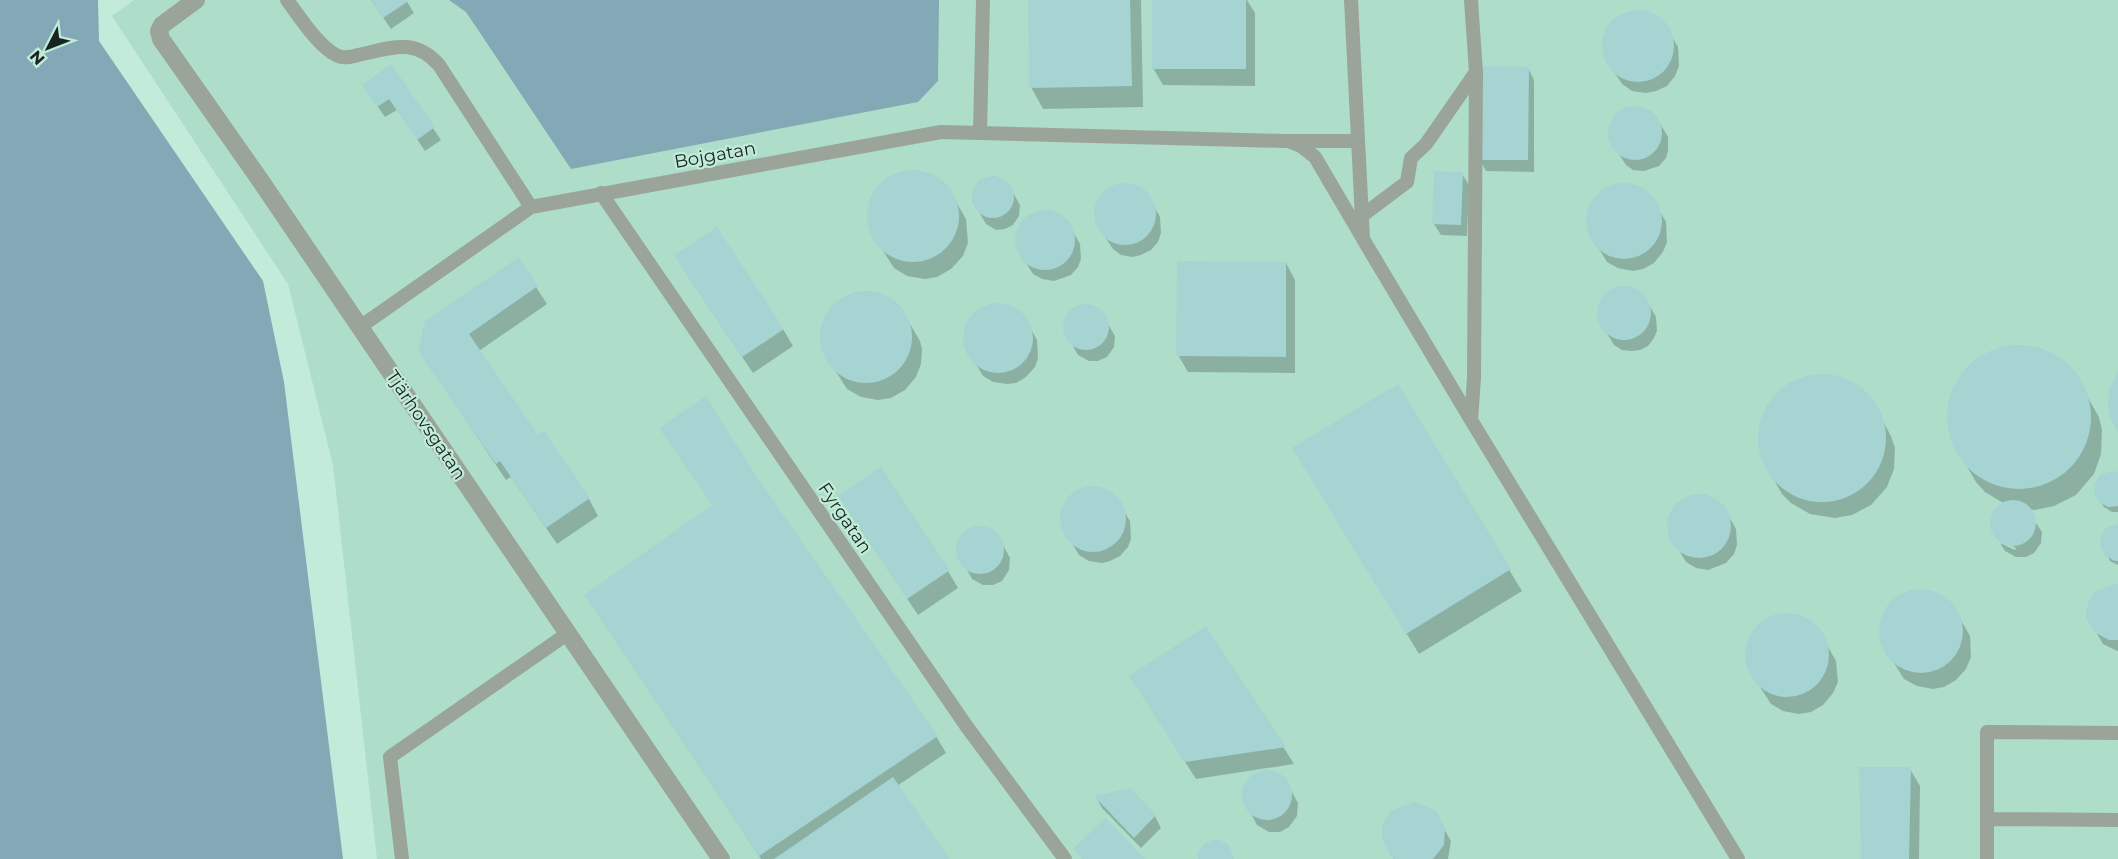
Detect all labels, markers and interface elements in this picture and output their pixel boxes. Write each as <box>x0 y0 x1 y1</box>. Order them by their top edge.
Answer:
north arrow <box>18 18 78 78</box>
text: N <box>26 47 49 69</box>
street label: Bojgatan <box>672 137 758 173</box>
street label: Tjärhovsgatan <box>381 366 471 484</box>
street label: Fyrgatan <box>813 478 877 558</box>

